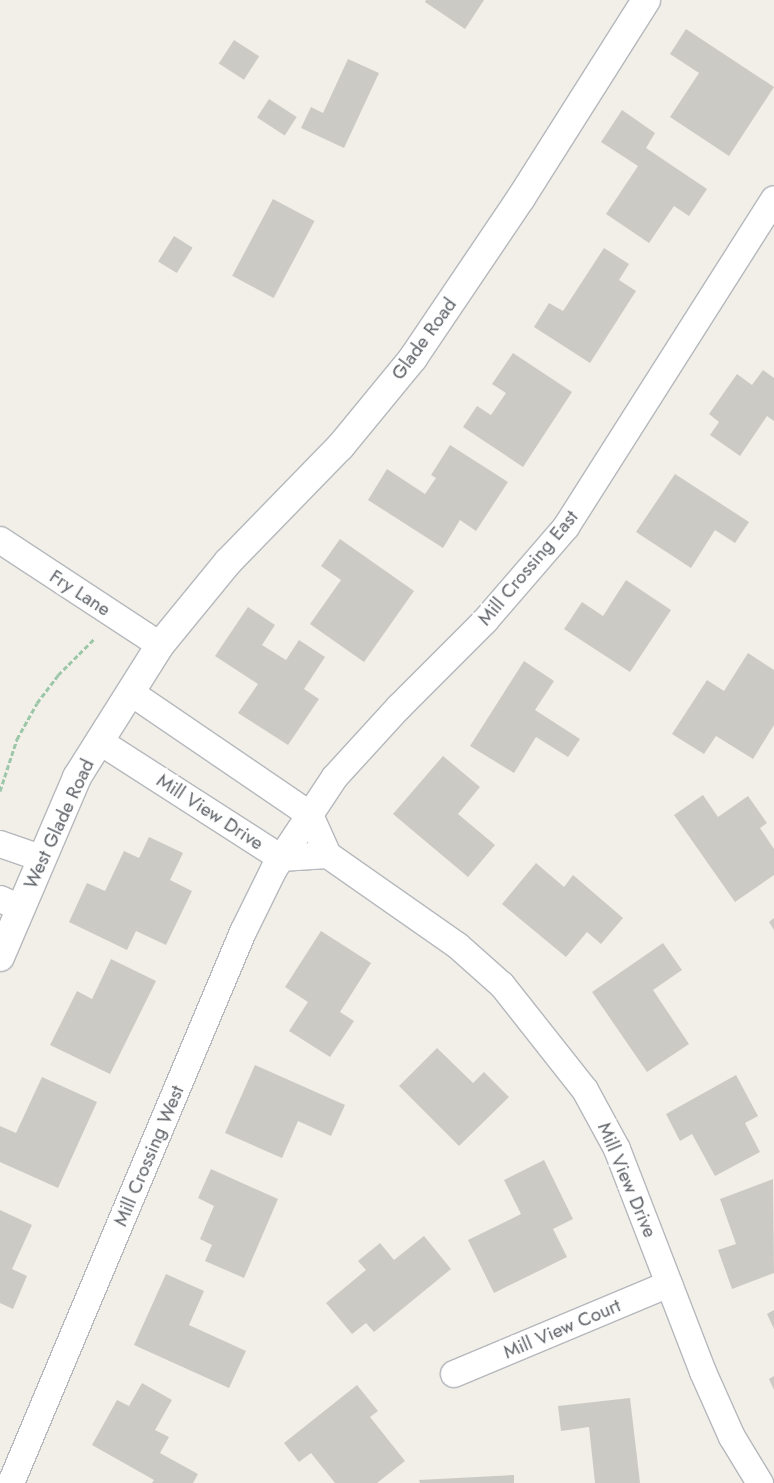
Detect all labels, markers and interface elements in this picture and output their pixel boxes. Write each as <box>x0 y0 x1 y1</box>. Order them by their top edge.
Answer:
street label: Glade Road <box>387 294 461 384</box>
street label: Mill Crossing East <box>473 506 583 630</box>
street label: Fry Lane <box>45 565 115 621</box>
street label: West Glade Road <box>19 756 99 892</box>
street label: Mill View Drive <box>152 769 268 855</box>
street label: Mill Crossing West <box>109 1082 189 1230</box>
street label: Mill View Drive <box>593 1119 661 1241</box>
street label: Mill View Court <box>500 1294 624 1364</box>

